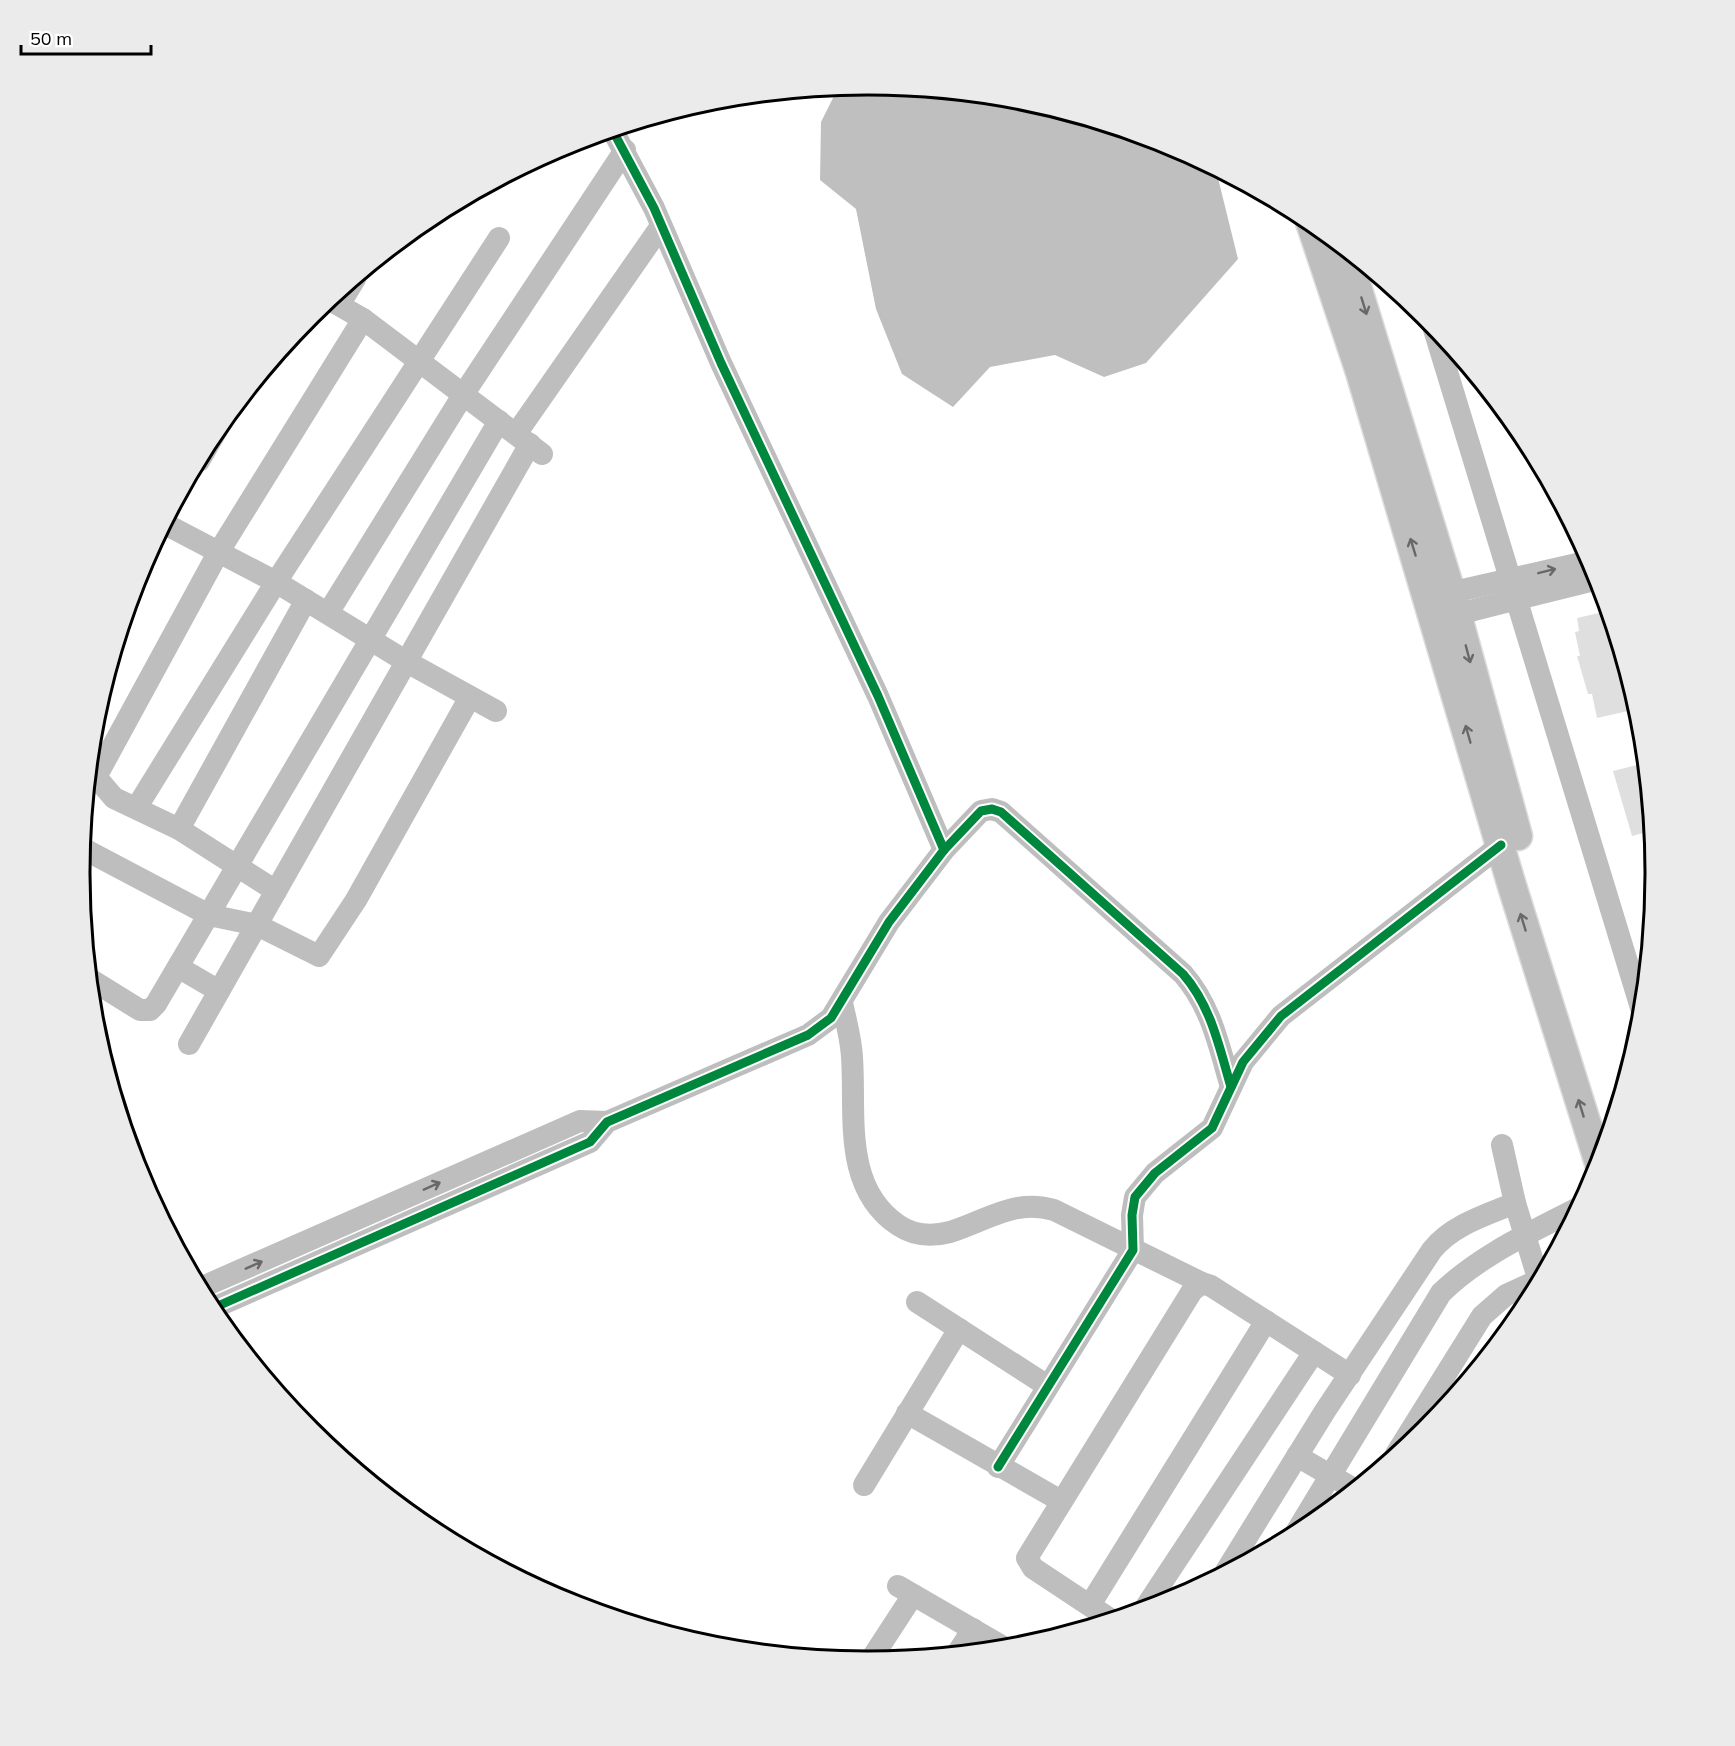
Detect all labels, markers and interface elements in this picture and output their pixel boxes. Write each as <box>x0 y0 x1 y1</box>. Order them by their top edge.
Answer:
scale bar <box>21 18 152 56</box>
text: 50 m <box>30 27 72 50</box>
one-way arrow <box>1359 296 1370 315</box>
one-way arrow <box>1407 538 1418 557</box>
one-way arrow <box>1537 565 1556 577</box>
one-way arrow <box>1463 644 1474 663</box>
one-way arrow <box>1462 725 1473 744</box>
one-way arrow <box>1517 913 1528 932</box>
one-way arrow <box>1575 1099 1586 1118</box>
one-way arrow <box>423 1180 441 1191</box>
one-way arrow <box>244 1259 262 1270</box>

